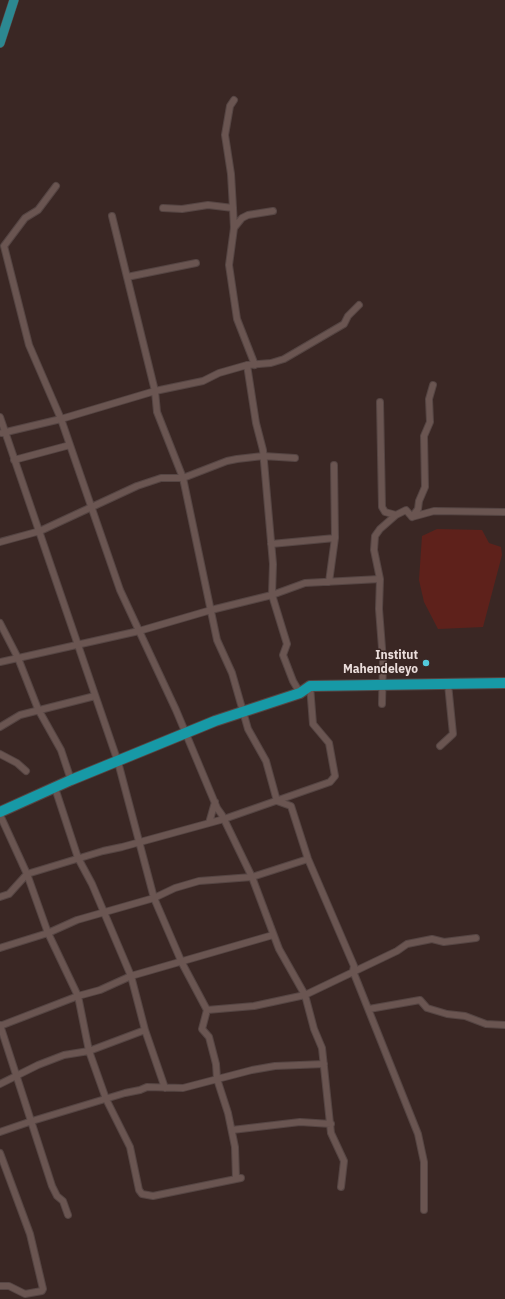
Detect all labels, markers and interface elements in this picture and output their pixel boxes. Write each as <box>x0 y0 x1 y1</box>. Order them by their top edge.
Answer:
place label: Institut Mahendeleyo <box>343 649 418 677</box>
marker: Institut Mahendeleyo <box>421 658 431 668</box>

